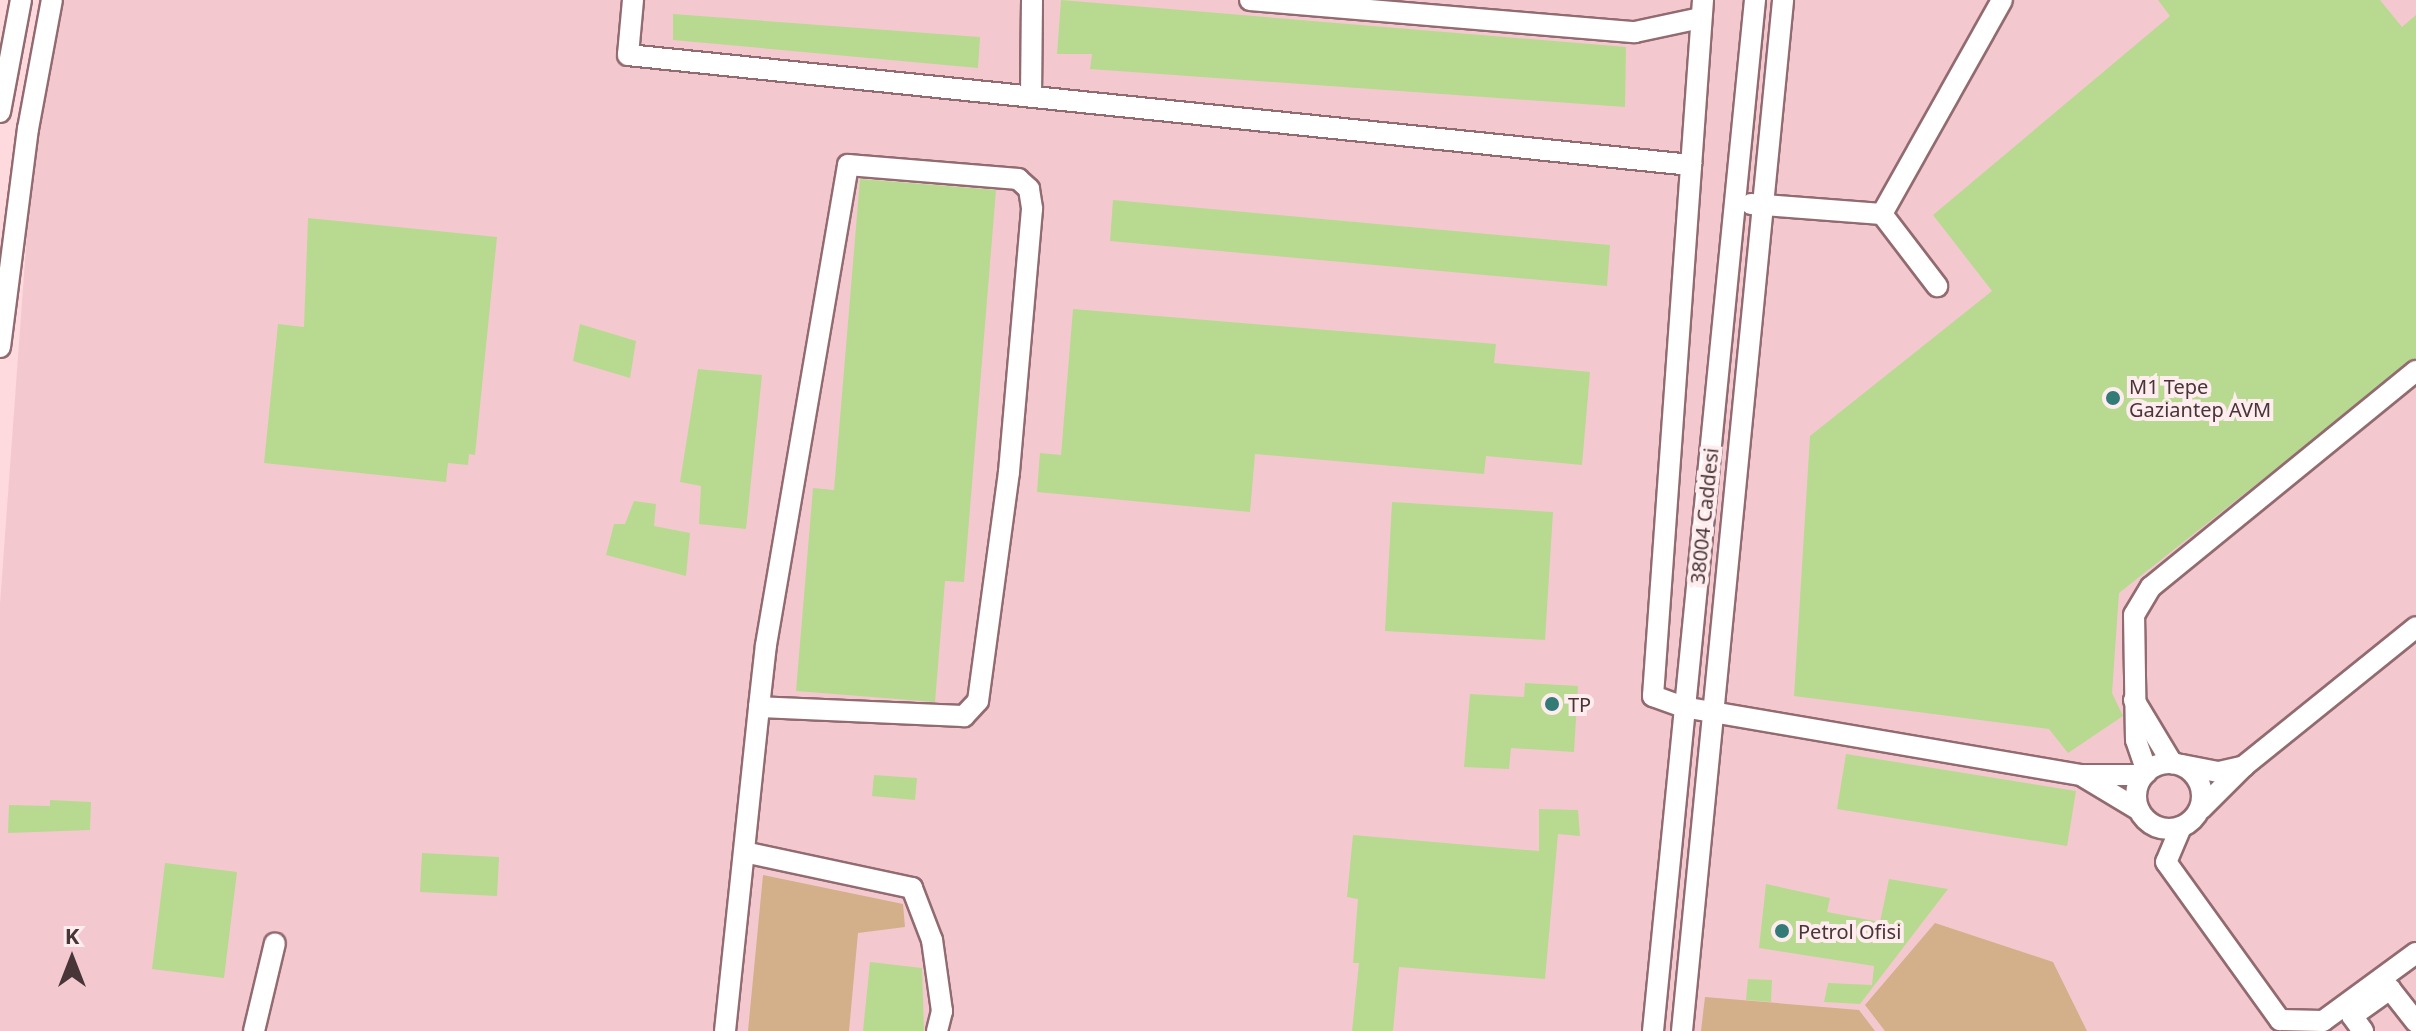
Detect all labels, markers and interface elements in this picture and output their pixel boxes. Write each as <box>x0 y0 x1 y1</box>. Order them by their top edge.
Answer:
place label: M1 Tepe Gaziantep AVM <box>2129 374 2271 421</box>
marker: M1 Tepe Gaziantep AVM <box>2104 389 2122 407</box>
street label: 38004 Caddesi <box>1685 447 1723 585</box>
place label: TP <box>1568 692 1591 716</box>
marker: TP <box>1543 695 1561 713</box>
north arrow <box>32 919 112 999</box>
place label: Petrol Ofisi <box>1798 919 1901 943</box>
text: K <box>65 920 79 950</box>
marker: Petrol Ofisi <box>1773 922 1791 940</box>

